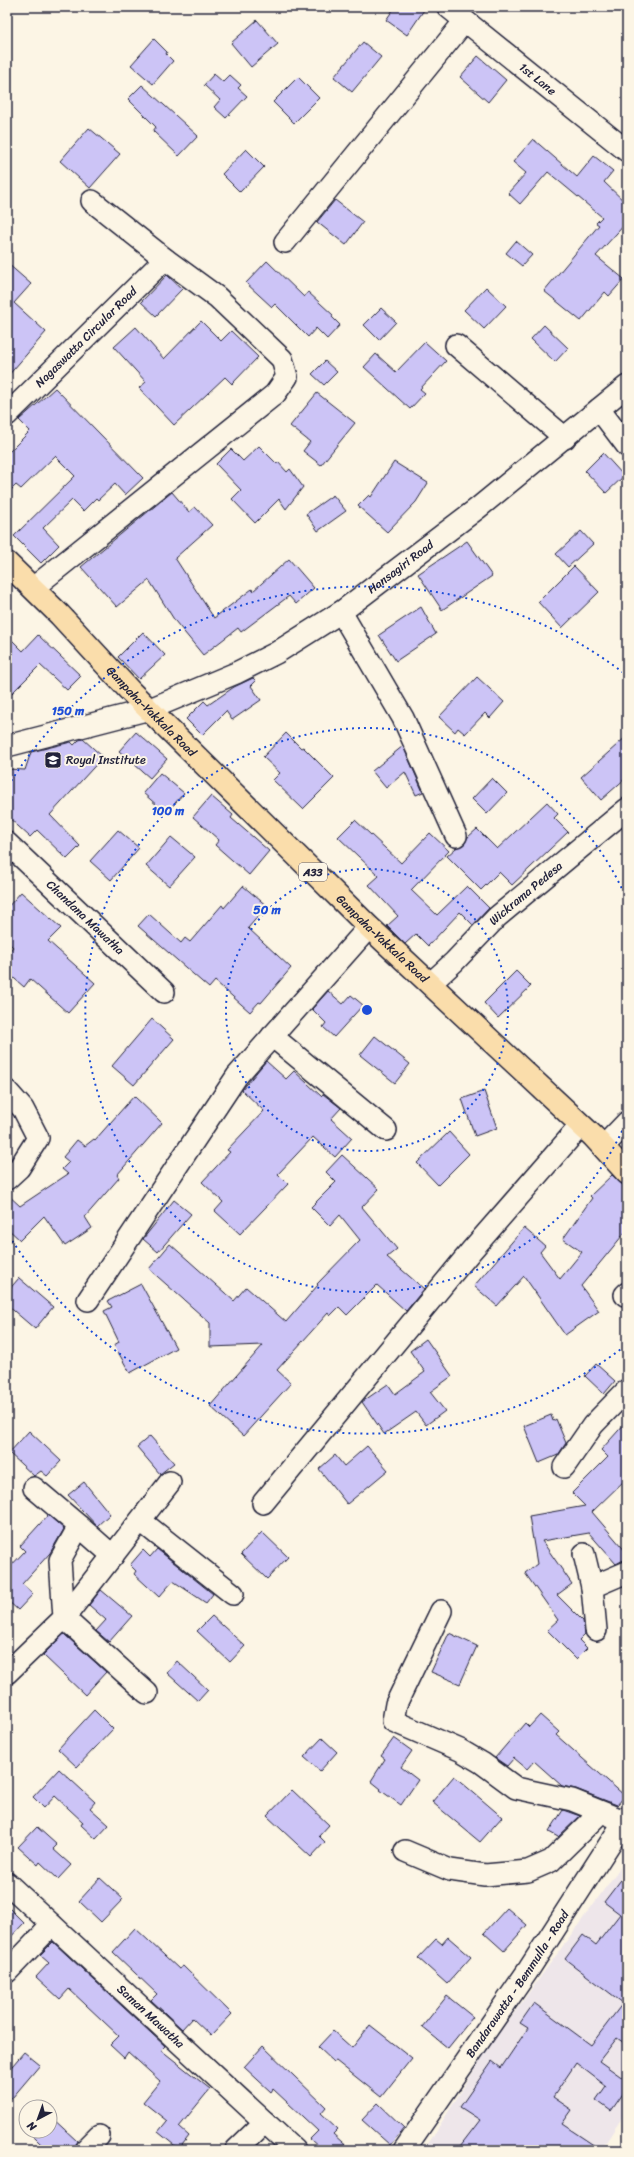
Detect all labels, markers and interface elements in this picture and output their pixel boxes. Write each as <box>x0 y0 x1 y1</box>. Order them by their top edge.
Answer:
street label: 1st Lane <box>514 57 561 101</box>
street label: Nagaswatta Circular Road <box>30 281 143 393</box>
street label: Hansagiri Road <box>362 534 439 600</box>
street label: Gampaha-Yakkala Road <box>101 660 203 763</box>
text: 150 m <box>52 700 85 722</box>
place label: Royal Institute <box>66 749 146 771</box>
school or university icon: Royal Institute <box>43 750 63 770</box>
text: 100 m <box>152 800 185 822</box>
street label: Wickrama Pedesa <box>483 856 568 931</box>
road number: A33 <box>299 863 327 881</box>
street label: Chandana Mawatha <box>41 874 130 960</box>
street label: Gampaha-Yakkala Road <box>331 889 435 990</box>
text: 50 m <box>253 899 281 921</box>
centre of rings <box>360 1003 374 1017</box>
street label: Bandarawatta - Bemmulla - Road <box>460 1904 576 2062</box>
street label: Saman Mawatha <box>111 1979 191 2054</box>
north arrow <box>18 2099 58 2139</box>
text: N <box>22 2116 42 2136</box>

